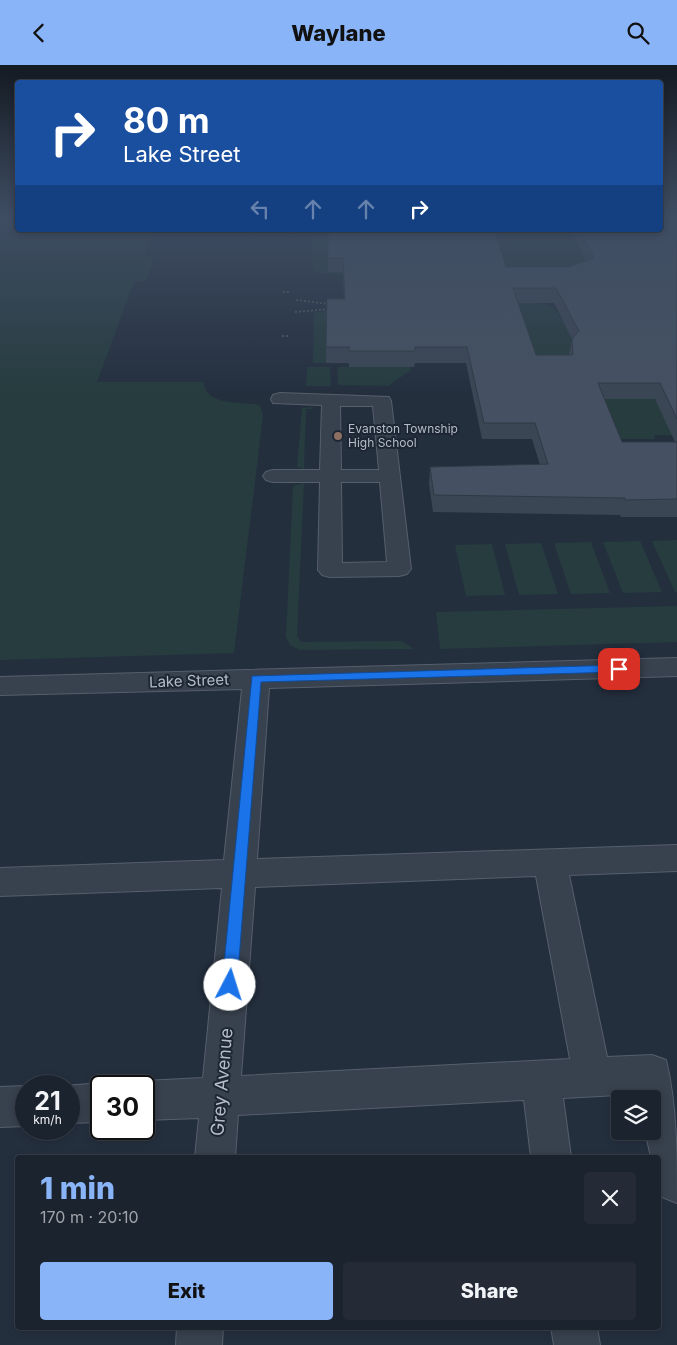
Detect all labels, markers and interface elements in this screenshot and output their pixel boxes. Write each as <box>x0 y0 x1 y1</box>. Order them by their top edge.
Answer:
icon: back <box>25 19 53 47</box>
icon: search <box>624 19 652 47</box>
text: Waylane <box>291 20 386 46</box>
text: 80 m <box>123 99 210 141</box>
icon: right <box>40 100 105 165</box>
text: Lake Street <box>123 141 240 167</box>
icon: left <box>246 195 274 223</box>
icon: ahead <box>299 195 327 223</box>
icon: ahead <box>352 195 380 223</box>
icon: right <box>405 195 433 223</box>
place label: Evanston Township High School <box>348 421 458 450</box>
marker: Evanston Township High School <box>332 430 344 442</box>
pin <box>598 648 640 690</box>
icon: arrive <box>605 655 633 683</box>
street label: Lake Street <box>149 670 229 691</box>
position arrow <box>203 958 255 1010</box>
street label: Grey Avenue <box>206 1027 237 1137</box>
speed limit sign: 30 <box>90 1075 155 1140</box>
text: 21 <box>34 1086 61 1116</box>
map controls <box>611 1090 661 1140</box>
button: layers <box>611 1090 661 1140</box>
text: km/h <box>33 1112 62 1127</box>
text: 1 min <box>40 1170 115 1206</box>
button: close <box>584 1172 636 1224</box>
text: 170 m · 20:10 <box>40 1207 139 1227</box>
button: Exit <box>40 1262 333 1320</box>
button: Share <box>343 1262 636 1320</box>

